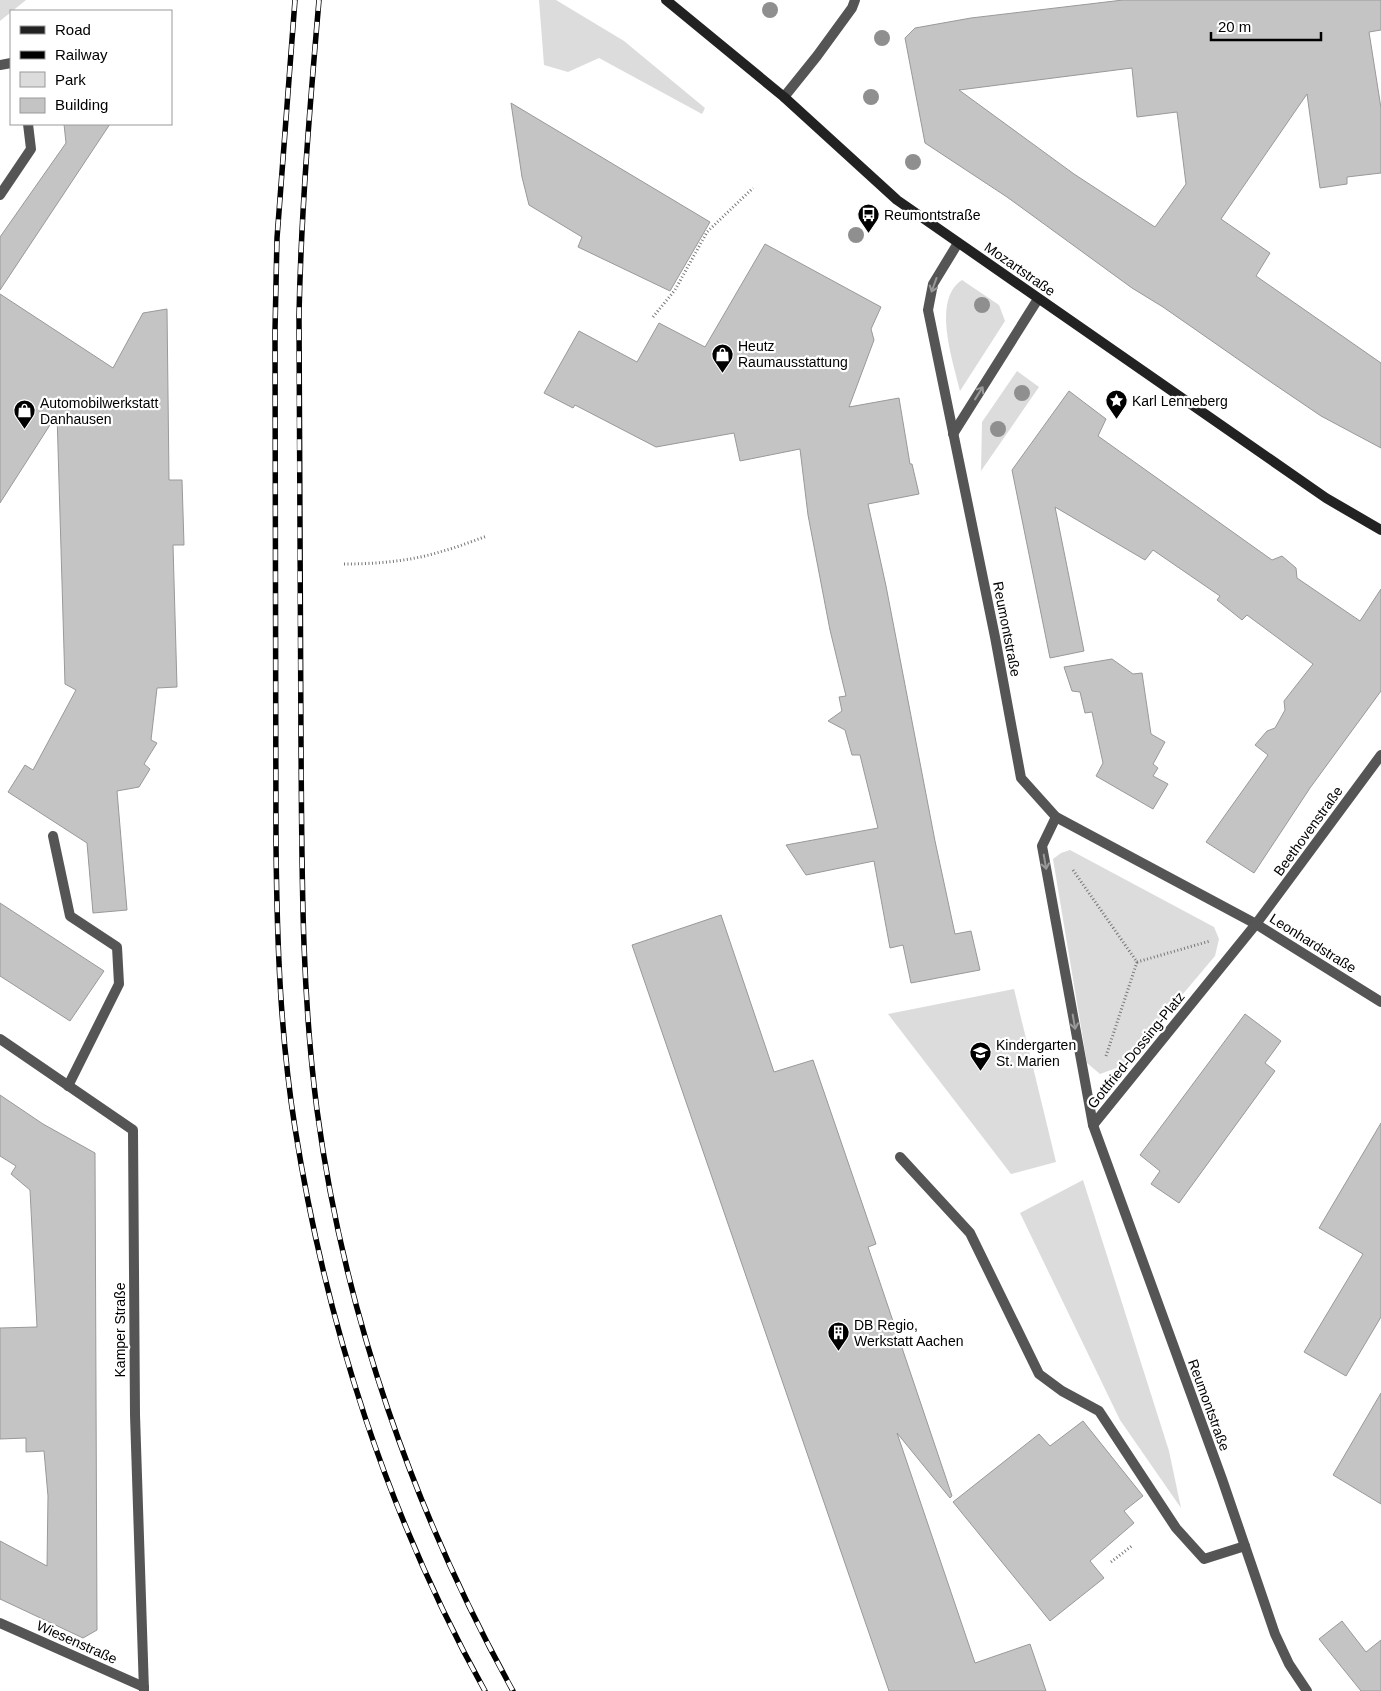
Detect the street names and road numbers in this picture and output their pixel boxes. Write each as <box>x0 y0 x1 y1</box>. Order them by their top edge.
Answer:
street label: Mozartstraße <box>982 239 1059 299</box>
street label: Reumontstraße <box>990 580 1024 678</box>
street label: Beethovenstraße <box>1270 783 1346 879</box>
street label: Leonhardstraße <box>1267 910 1359 976</box>
street label: Gottfried-Dossing-Platz <box>1084 989 1188 1111</box>
street label: Kamper Straße <box>112 1282 128 1377</box>
street label: Reumontstraße <box>1185 1357 1233 1453</box>
street label: Wiesenstraße <box>34 1617 120 1667</box>

